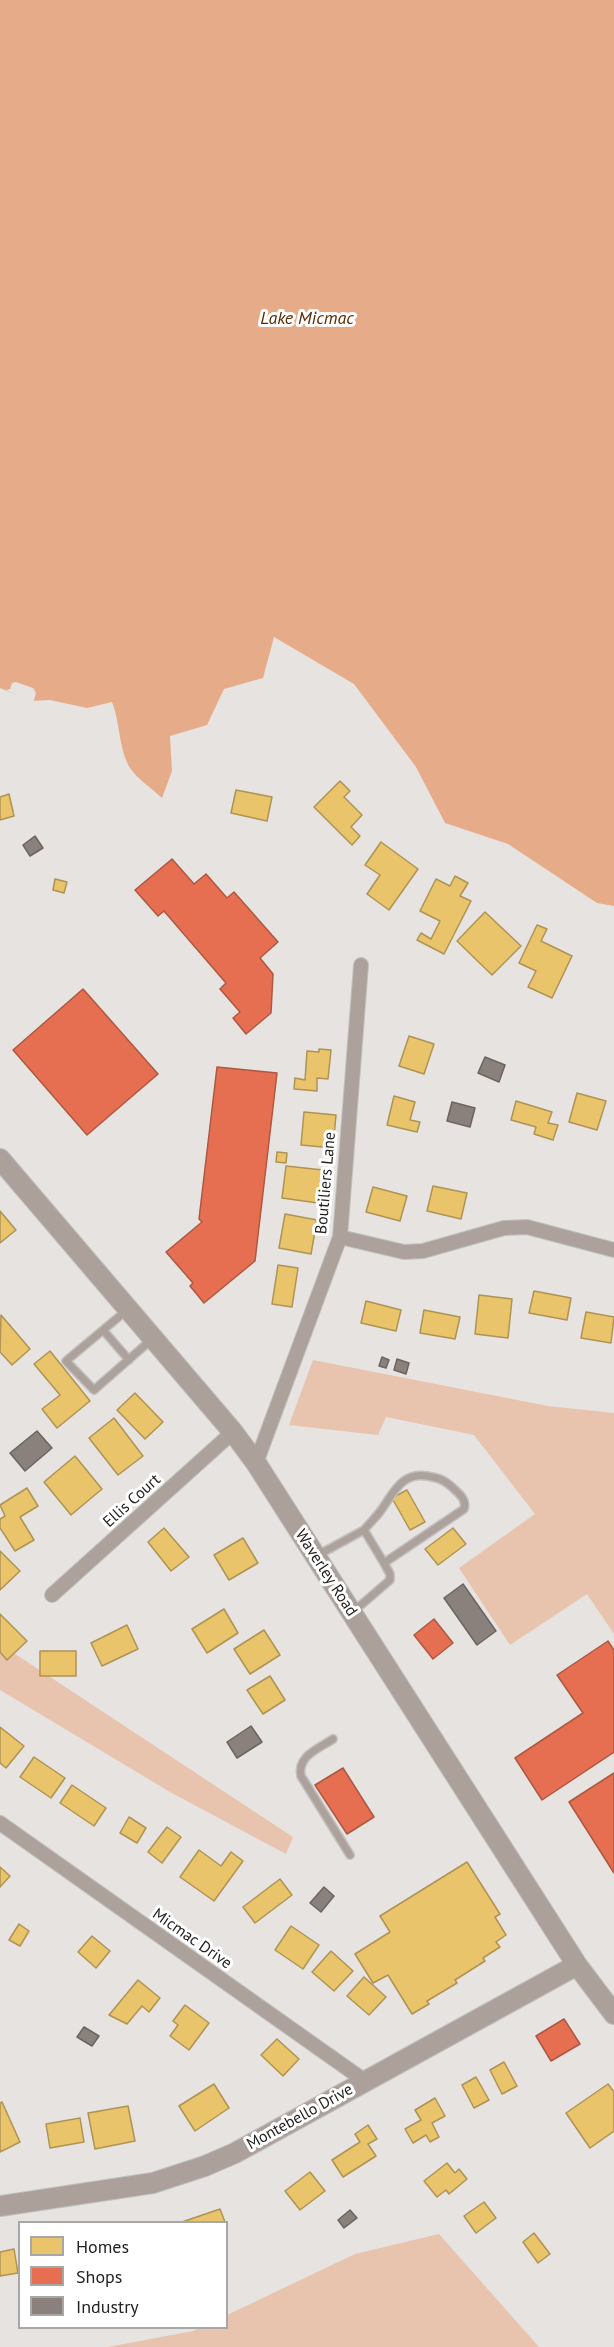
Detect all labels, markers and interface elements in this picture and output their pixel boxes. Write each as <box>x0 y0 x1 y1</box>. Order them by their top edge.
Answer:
water label: Lake Micmac <box>260 308 354 330</box>
street label: Boutiliers Lane <box>312 1131 340 1235</box>
street label: Ellis Court <box>99 1470 165 1532</box>
street label: Waverley Road <box>291 1526 361 1620</box>
street label: Micmac Drive <box>149 1905 235 1973</box>
street label: Montebello Drive <box>244 2080 356 2154</box>
legend <box>18 2221 228 2329</box>
text: Homes <box>76 2235 129 2258</box>
text: Shops <box>76 2265 122 2288</box>
text: Industry <box>76 2295 139 2318</box>

